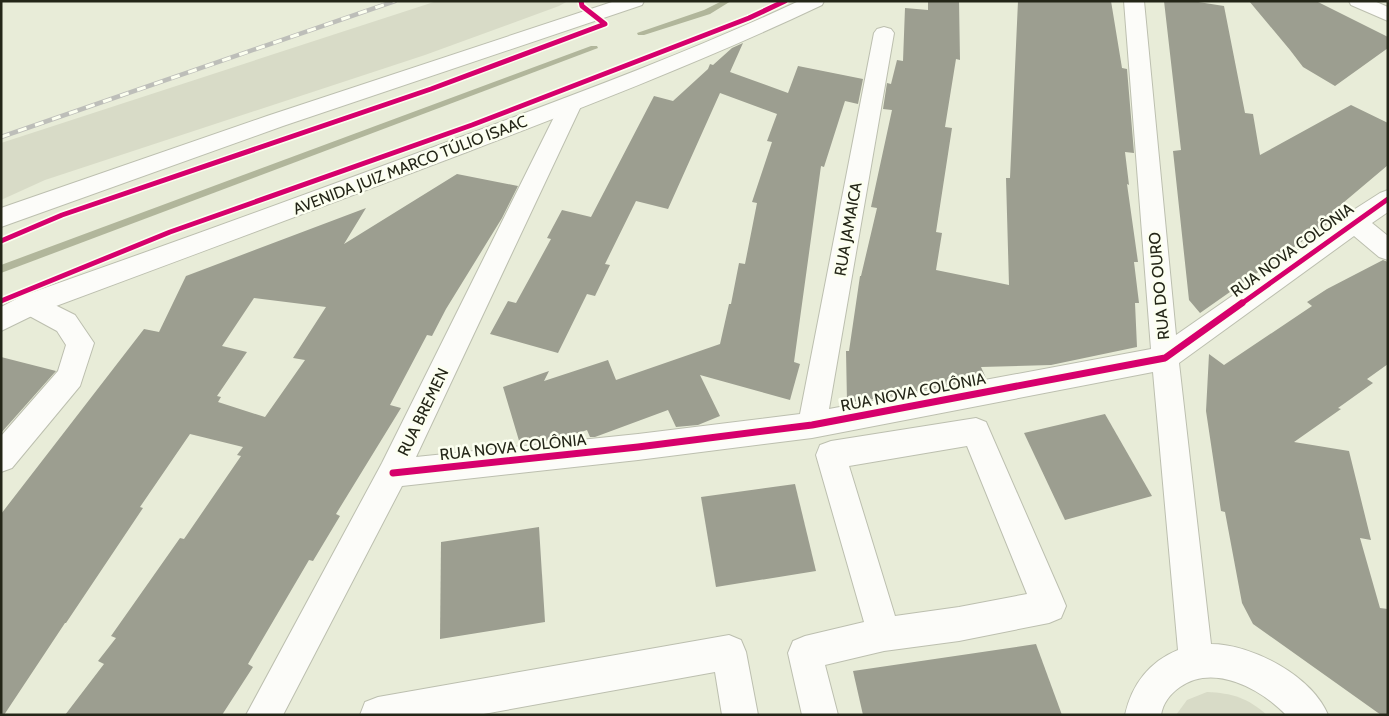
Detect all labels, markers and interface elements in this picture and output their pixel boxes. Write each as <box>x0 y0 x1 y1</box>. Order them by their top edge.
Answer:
street label: AVENIDA JUIZ MARCO TÚLIO ISAAC <box>290 111 530 218</box>
street label: RUA JAMAICA <box>830 180 866 277</box>
street label: RUA NOVA COLÔNIA <box>1227 199 1357 301</box>
street label: RUA DO OURO <box>1145 231 1173 341</box>
street label: RUA BREMEN <box>394 365 452 459</box>
street label: RUA NOVA COLÔNIA <box>839 369 987 415</box>
street label: RUA NOVA COLÔNIA <box>439 430 587 464</box>

